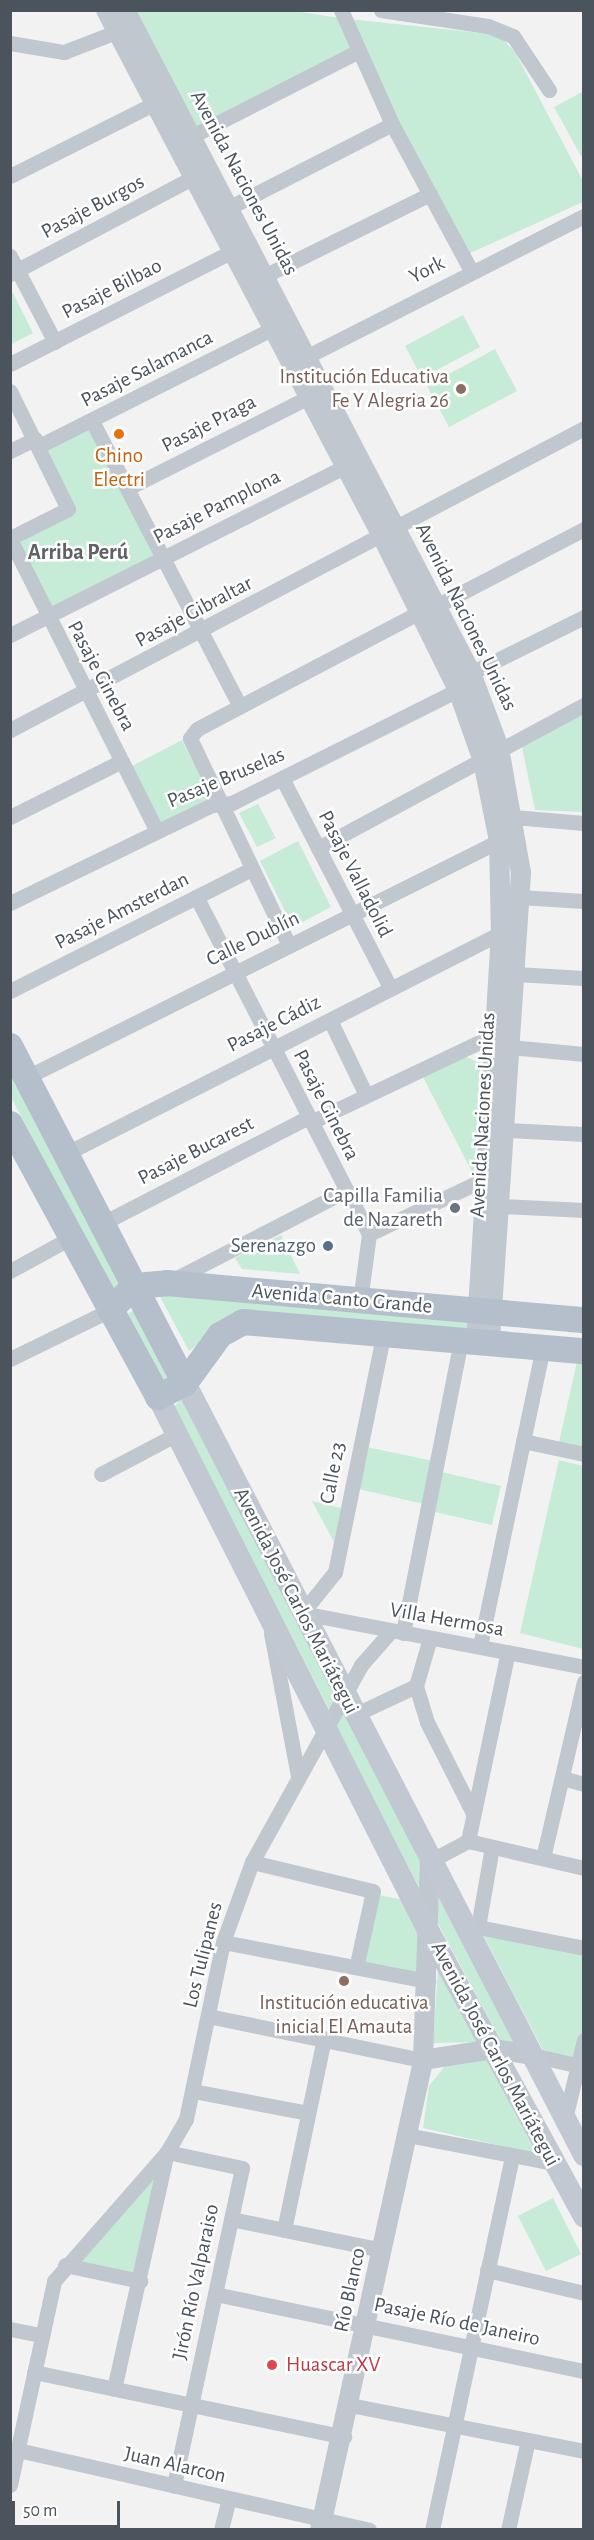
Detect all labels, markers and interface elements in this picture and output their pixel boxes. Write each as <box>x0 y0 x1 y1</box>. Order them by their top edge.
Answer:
street label: Avenida Naciones Unidas <box>185 86 303 280</box>
street label: Pasaje Burgos <box>37 169 149 245</box>
street label: York <box>405 251 449 289</box>
street label: Pasaje Bilbao <box>58 253 166 325</box>
street label: Pasaje Salamanca <box>77 325 217 413</box>
place label: Institución Educativa Fe Y Alegria 26 <box>280 364 449 414</box>
marker: Institución Educativa Fe Y Alegria 26 <box>454 382 468 396</box>
street label: Pasaje Praga <box>157 389 261 459</box>
marker: Chino Electri <box>112 427 126 441</box>
place label: Chino Electri <box>93 443 145 493</box>
street label: Pasaje Pamplona <box>149 464 285 550</box>
street label: Avenida Naciones Unidas <box>410 519 522 715</box>
district label: Arriba Perú <box>28 540 128 566</box>
street label: Pasaje Gibraltar <box>131 571 257 653</box>
street label: Pasaje Ginebra <box>61 617 141 735</box>
street label: Pasaje Bruselas <box>164 742 288 814</box>
street label: Pasaje Valladolid <box>312 806 398 942</box>
street label: Pasaje Amsterdan <box>51 866 193 956</box>
street label: Calle Dublín <box>202 906 304 972</box>
street label: Pasaje Cádiz <box>223 990 325 1058</box>
street label: Avenida Naciones Unidas <box>465 1012 501 1218</box>
street label: Pasaje Ginebra <box>287 1045 365 1165</box>
street label: Pasaje Bucarest <box>134 1111 258 1191</box>
place label: Capilla Familia de Nazareth <box>323 1183 443 1233</box>
marker: Capilla Familia de Nazareth <box>448 1201 462 1215</box>
place label: Serenazgo <box>231 1233 316 1259</box>
marker: Serenazgo <box>321 1239 335 1253</box>
street label: Avenida Canto Grande <box>251 1279 433 1319</box>
street label: Calle 23 <box>315 1440 351 1506</box>
street label: Avenida José Carlos Mariátegui <box>228 1484 364 1718</box>
street label: Villa Hermosa <box>388 1598 506 1642</box>
street label: Los Tulipanes <box>178 1899 228 2011</box>
street label: Avenida José Carlos Mariátegui <box>425 1937 565 2171</box>
marker: Institución educativa inicial El Amauta <box>337 1974 351 1988</box>
place label: Institución educativa inicial El Amauta <box>259 1990 429 2040</box>
street label: Jirón Río Valparaiso <box>167 2202 225 2362</box>
street label: Río Blanco <box>329 2245 371 2335</box>
street label: Pasaje Río de Janeiro <box>372 2292 542 2352</box>
place label: Huascar XV <box>286 2352 380 2378</box>
marker: Huascar XV <box>263 2356 281 2374</box>
street label: Juan Alarcon <box>122 2441 228 2489</box>
scale bar <box>15 2489 123 2527</box>
text: 50 m <box>23 2502 57 2520</box>

